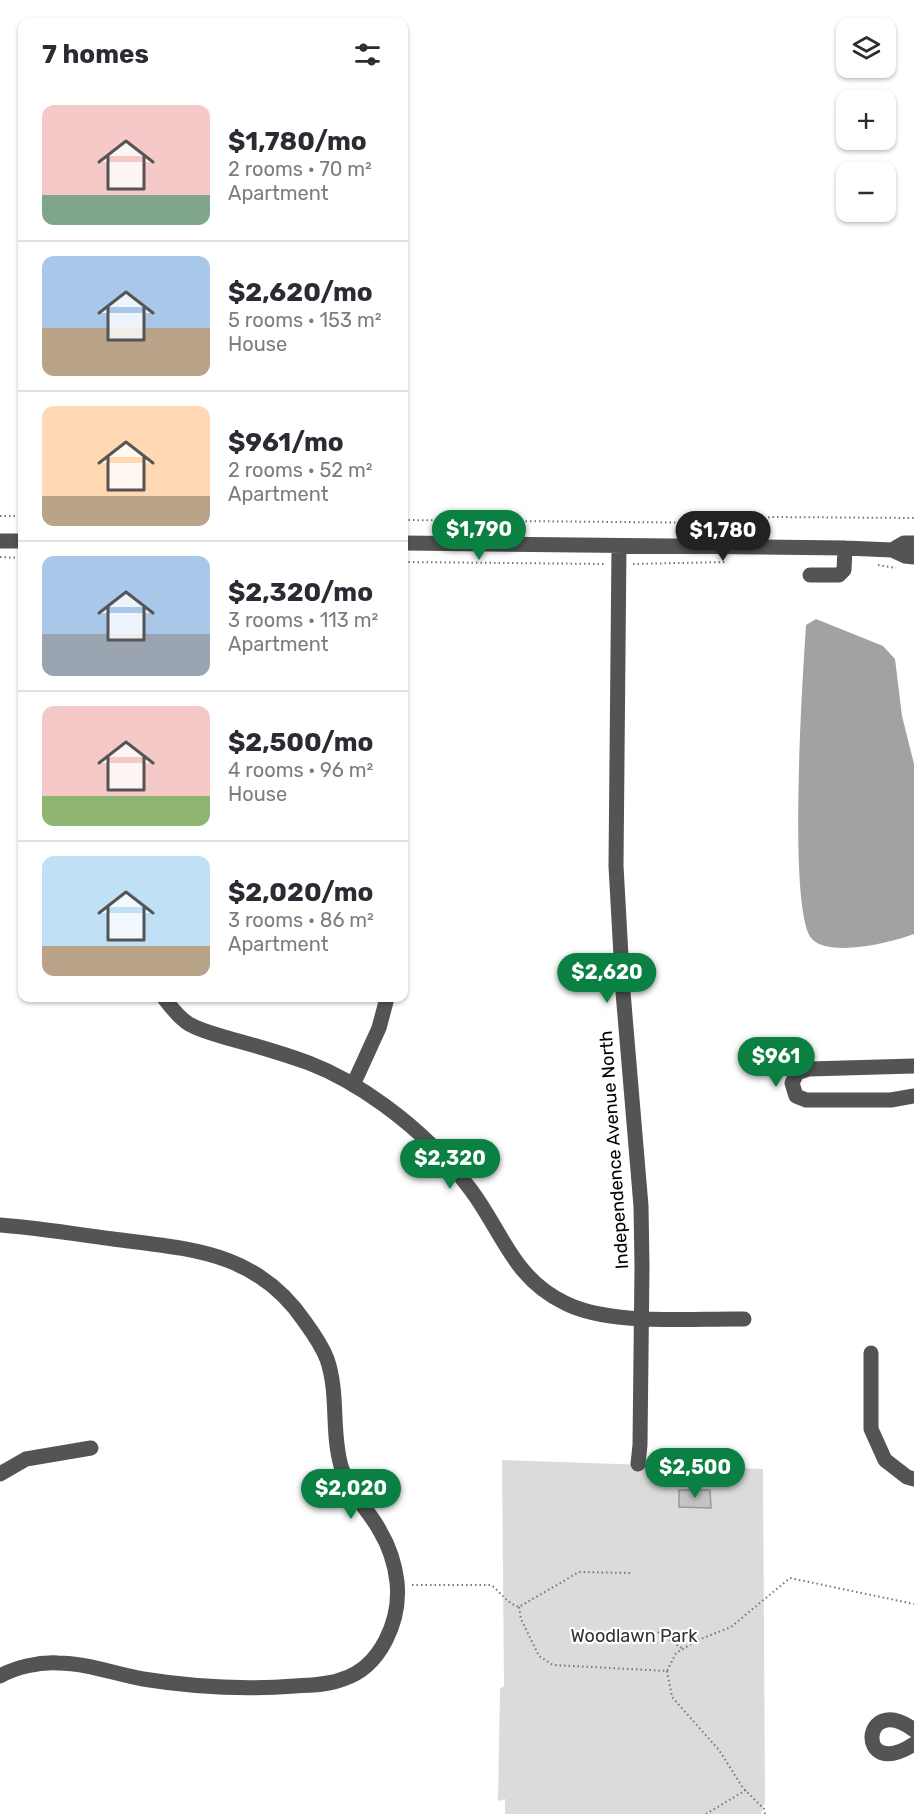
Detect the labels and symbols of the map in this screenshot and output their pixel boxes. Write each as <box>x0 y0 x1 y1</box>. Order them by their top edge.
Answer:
pin: $1,790 <box>430 510 528 561</box>
pin: $1,780 <box>674 511 772 562</box>
pin: $2,620 <box>558 953 656 1004</box>
street label: Independence Avenue North <box>595 1030 633 1270</box>
pin: $961 <box>740 1037 812 1088</box>
pin: $2,320 <box>401 1139 499 1190</box>
pin: $2,500 <box>646 1448 744 1499</box>
pin: $2,020 <box>302 1469 400 1520</box>
park label: Woodlawn Park <box>571 1625 698 1647</box>

